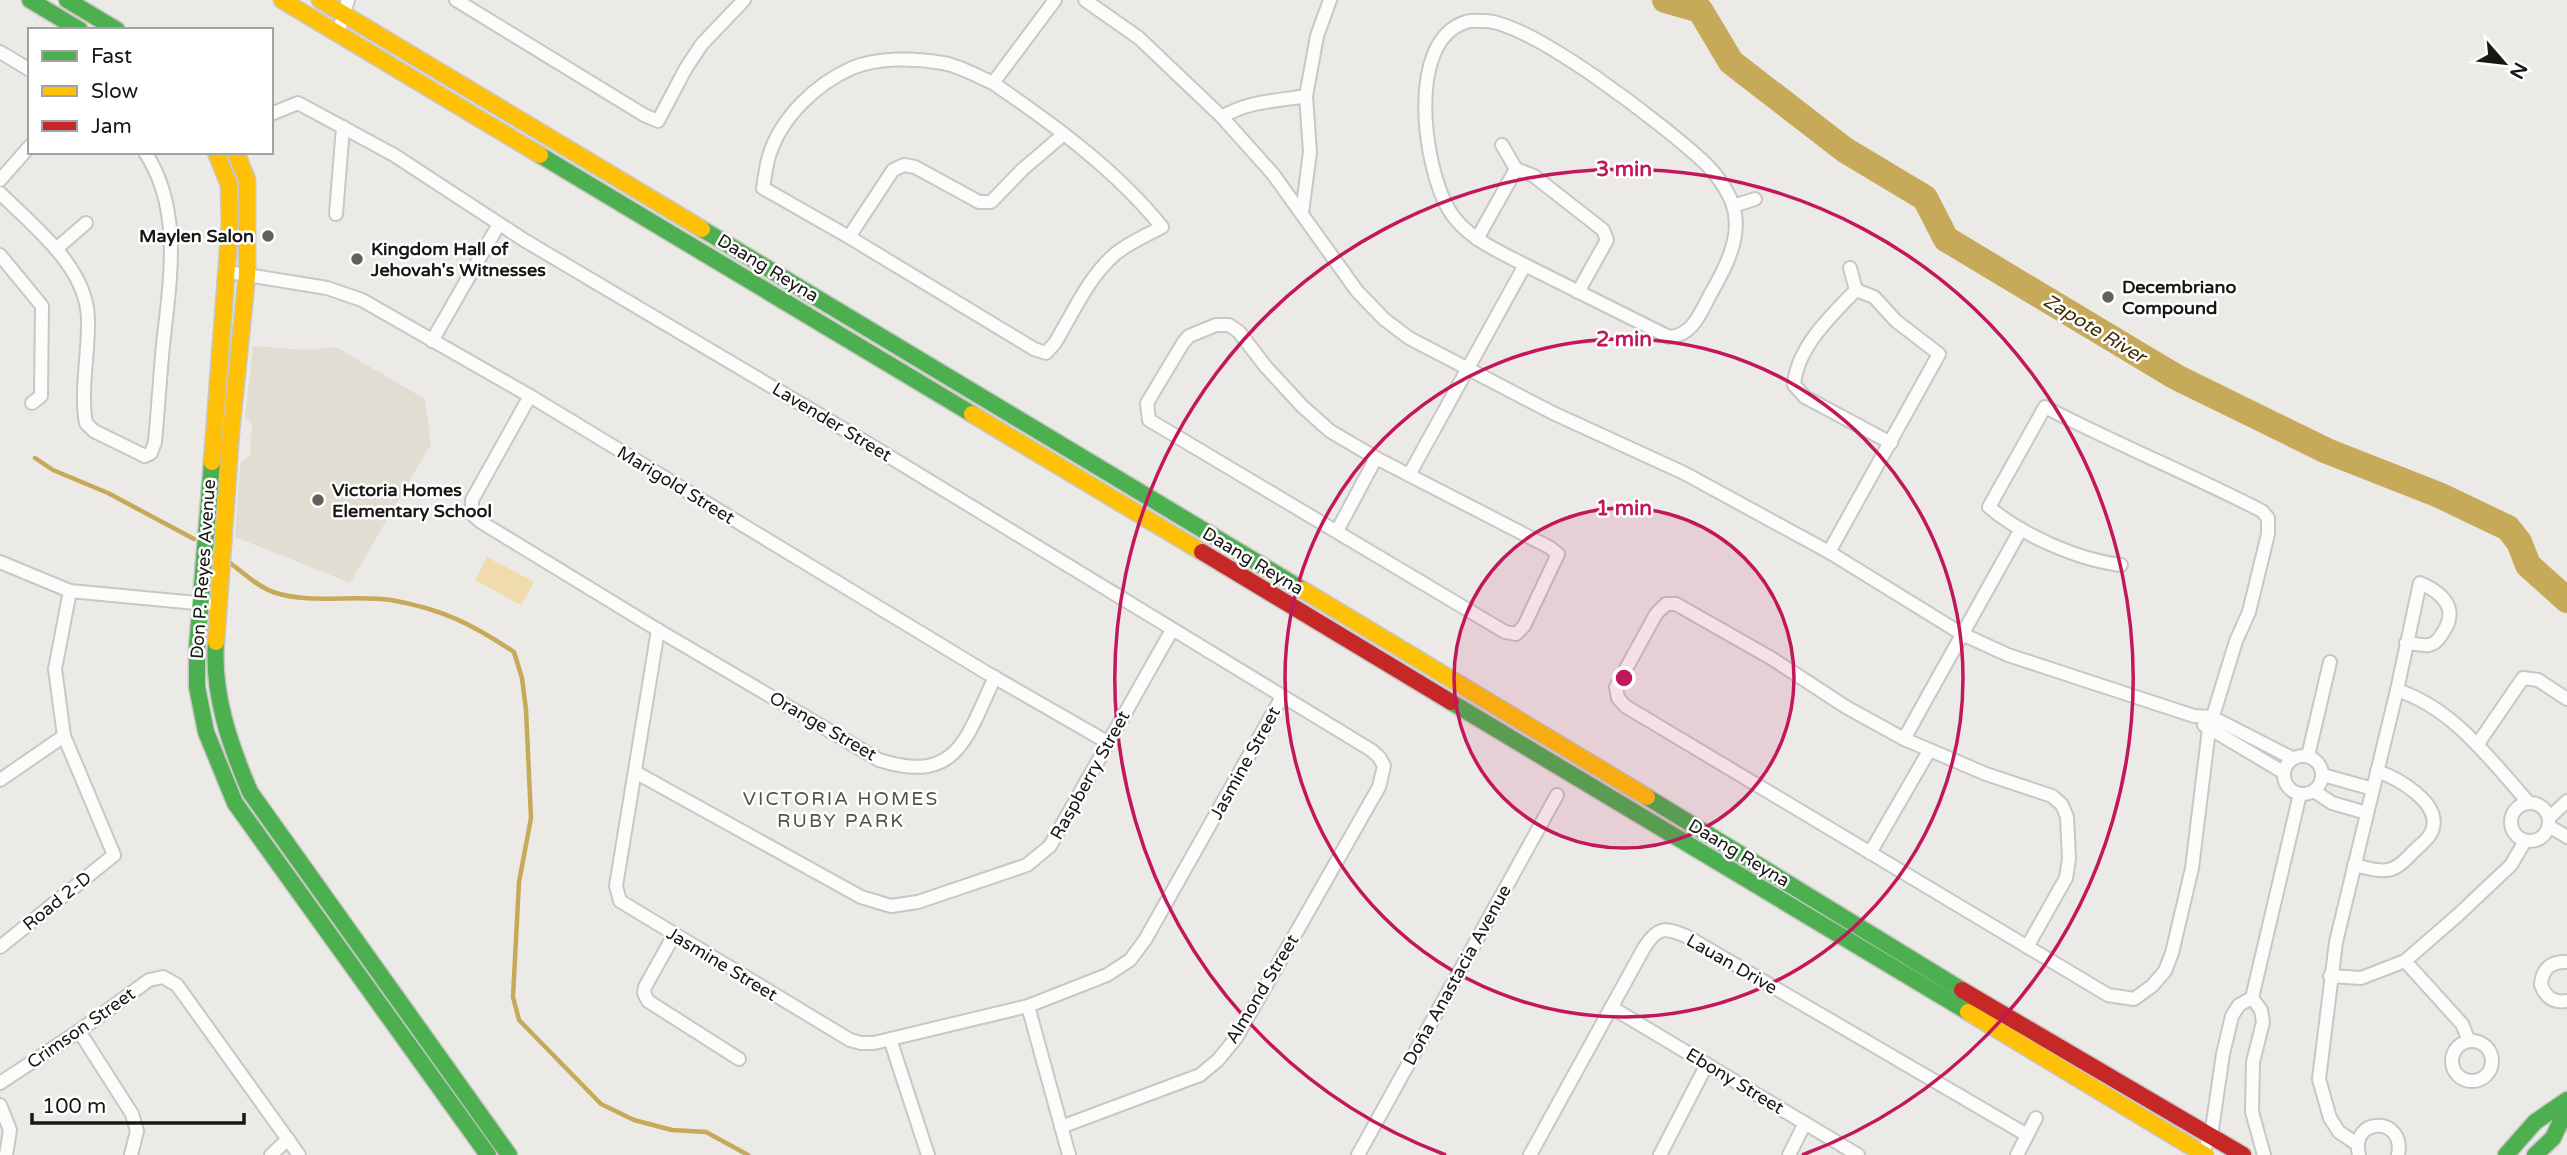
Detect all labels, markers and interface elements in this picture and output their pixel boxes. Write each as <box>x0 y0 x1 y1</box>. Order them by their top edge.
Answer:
legend <box>28 28 273 154</box>
north arrow <box>2469 28 2539 98</box>
text: Fast <box>91 44 132 69</box>
text: N <box>2505 59 2531 82</box>
text: Slow <box>91 79 139 104</box>
text: Jam <box>91 114 132 139</box>
text: 3 min <box>1596 157 1652 182</box>
place label: Maylen Salon <box>139 225 254 247</box>
marker: Maylen Salon <box>260 228 276 244</box>
street label: Daang Reyna <box>713 229 823 307</box>
place label: Kingdom Hall of Jehovah's Witnesses <box>370 238 546 281</box>
marker: Kingdom Hall of Jehovah's Witnesses <box>349 251 365 267</box>
place label: Decembriano Compound <box>2122 276 2236 319</box>
marker: Decembriano Compound <box>2100 289 2116 305</box>
water label: Zapote River <box>2039 290 2152 369</box>
text: 2 min <box>1596 327 1652 352</box>
street label: Lavender Street <box>768 378 896 466</box>
street label: Marigold Street <box>613 441 739 529</box>
street label: Don P. Reyes Avenue <box>186 478 220 660</box>
place label: Victoria Homes Elementary School <box>332 479 492 522</box>
marker: Victoria Homes Elementary School <box>310 492 326 508</box>
text: 1 min <box>1596 496 1652 521</box>
street label: Daang Reyna <box>1198 522 1308 600</box>
centre of rings <box>1612 666 1636 690</box>
street label: Orange Street <box>765 686 881 766</box>
street label: Jasmine Street <box>1205 703 1285 823</box>
street label: Raspberry Street <box>1045 707 1135 843</box>
district label: VICTORIA HOMES RUBY PARK <box>743 788 939 832</box>
street label: Daang Reyna <box>1684 814 1794 892</box>
street label: Road 2-D <box>18 867 96 935</box>
street label: Doña Anastacia Avenue <box>1398 881 1516 1069</box>
street label: Jasmine Street <box>663 922 782 1006</box>
street label: Lauan Drive <box>1683 929 1781 999</box>
street label: Almond Street <box>1221 930 1303 1048</box>
street label: Crimson Street <box>23 983 139 1073</box>
street label: Ebony Street <box>1682 1043 1788 1119</box>
scale bar <box>32 1082 243 1126</box>
text: 100 m <box>42 1094 106 1119</box>

